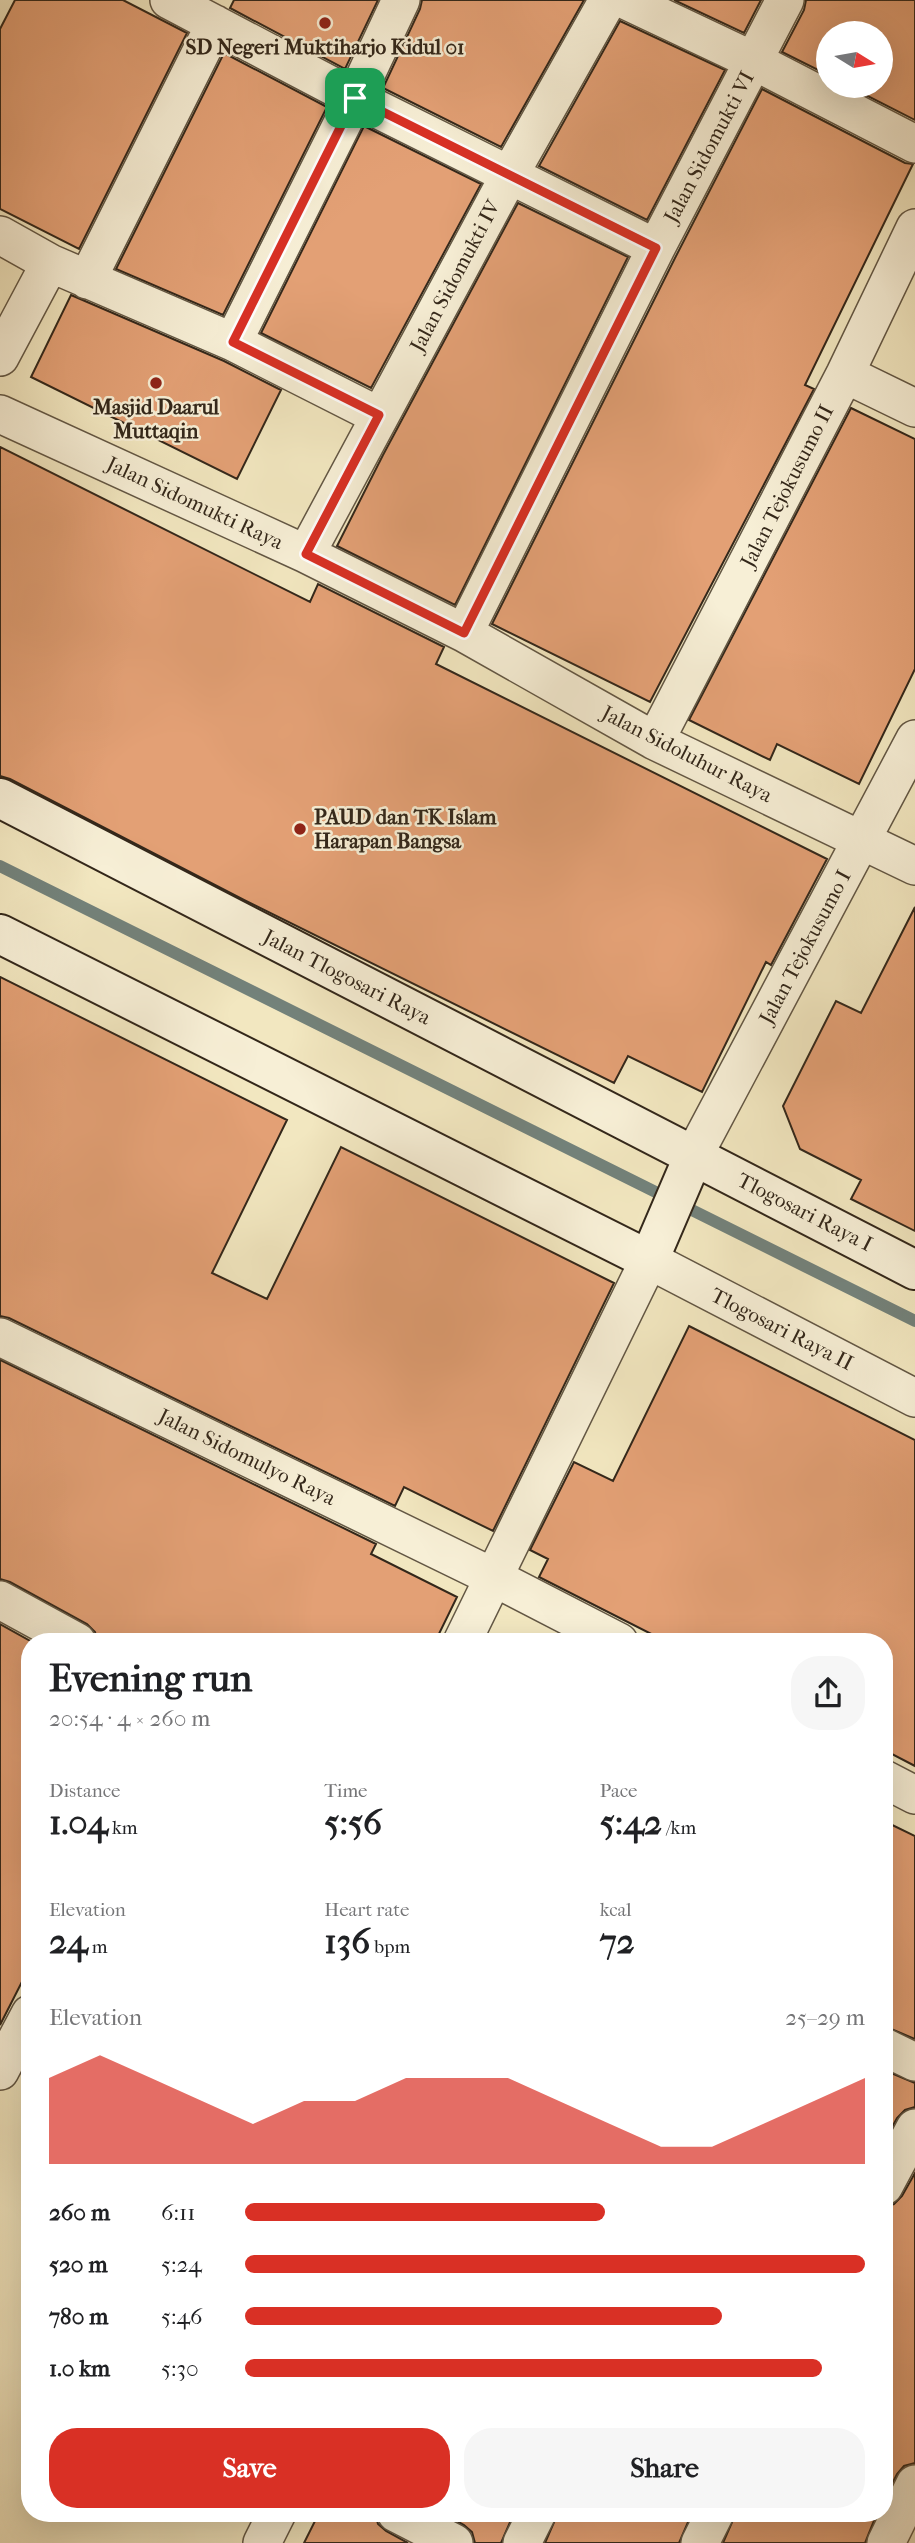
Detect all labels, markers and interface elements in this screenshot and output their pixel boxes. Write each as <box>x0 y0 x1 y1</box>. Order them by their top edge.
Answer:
marker: SD Negeri Muktiharjo Kidul 01 <box>317 15 333 31</box>
north arrow <box>816 21 892 98</box>
map controls <box>816 21 893 98</box>
place label: SD Negeri Muktiharjo Kidul 01 <box>185 35 465 59</box>
street label: Jalan Sidomukti VI <box>658 67 759 229</box>
pin <box>325 68 385 128</box>
icon: arrive <box>336 79 374 117</box>
street label: Jalan Sidomukti IV <box>404 195 506 358</box>
marker: Masjid Daarul Muttaqin <box>148 375 164 391</box>
place label: Masjid Daarul Muttaqin <box>92 395 219 443</box>
street label: Jalan Tejokusumo II <box>735 401 838 573</box>
street label: Jalan Sidomukti Raya <box>101 451 287 555</box>
street label: Jalan Sidoluhur Raya <box>596 700 776 808</box>
place label: PAUD dan TK Islam Harapan Bangsa <box>314 805 497 853</box>
marker: PAUD dan TK Islam Harapan Bangsa <box>292 821 308 837</box>
street label: Jalan Tejokusumo I <box>753 866 856 1030</box>
street label: Jalan Tlogosari Raya <box>257 923 435 1030</box>
street label: Tlogosari Raya I <box>734 1168 876 1256</box>
street label: Tlogosari Raya II <box>707 1283 857 1375</box>
street label: Jalan Sidomulyo Raya <box>153 1403 340 1510</box>
text: Evening run <box>49 1656 252 1701</box>
button: share <box>791 1656 865 1730</box>
text: 20:54 · 4 × 260 m <box>49 1705 210 1732</box>
text: Distance <box>49 1780 120 1802</box>
text: Time <box>324 1780 368 1802</box>
text: Pace <box>600 1780 638 1802</box>
text: 1.04 <box>49 1802 108 1843</box>
text: 5:56 <box>324 1802 382 1843</box>
text: 5:42 <box>600 1802 662 1843</box>
text: km <box>108 1817 138 1839</box>
text: /km <box>662 1817 696 1839</box>
text: Elevation <box>49 1899 126 1921</box>
text: Heart rate <box>324 1899 409 1921</box>
text: kcal <box>600 1899 632 1921</box>
text: 24 <box>49 1921 88 1962</box>
text: 136 <box>324 1921 370 1962</box>
text: 72 <box>600 1921 634 1962</box>
text: m <box>88 1936 108 1958</box>
text: bpm <box>370 1936 410 1958</box>
text: Elevation <box>49 2004 142 2031</box>
text: 25–29 m <box>785 2004 865 2031</box>
text: 260 m <box>49 2199 110 2226</box>
text: 6:11 <box>161 2199 195 2226</box>
text: 520 m <box>49 2251 108 2278</box>
text: 5:24 <box>161 2251 202 2278</box>
text: 780 m <box>49 2303 108 2330</box>
text: 5:46 <box>161 2303 203 2330</box>
text: 1.0 km <box>49 2355 110 2382</box>
text: 5:30 <box>161 2355 199 2382</box>
button: Save <box>49 2428 450 2508</box>
button: Share <box>464 2428 865 2508</box>

